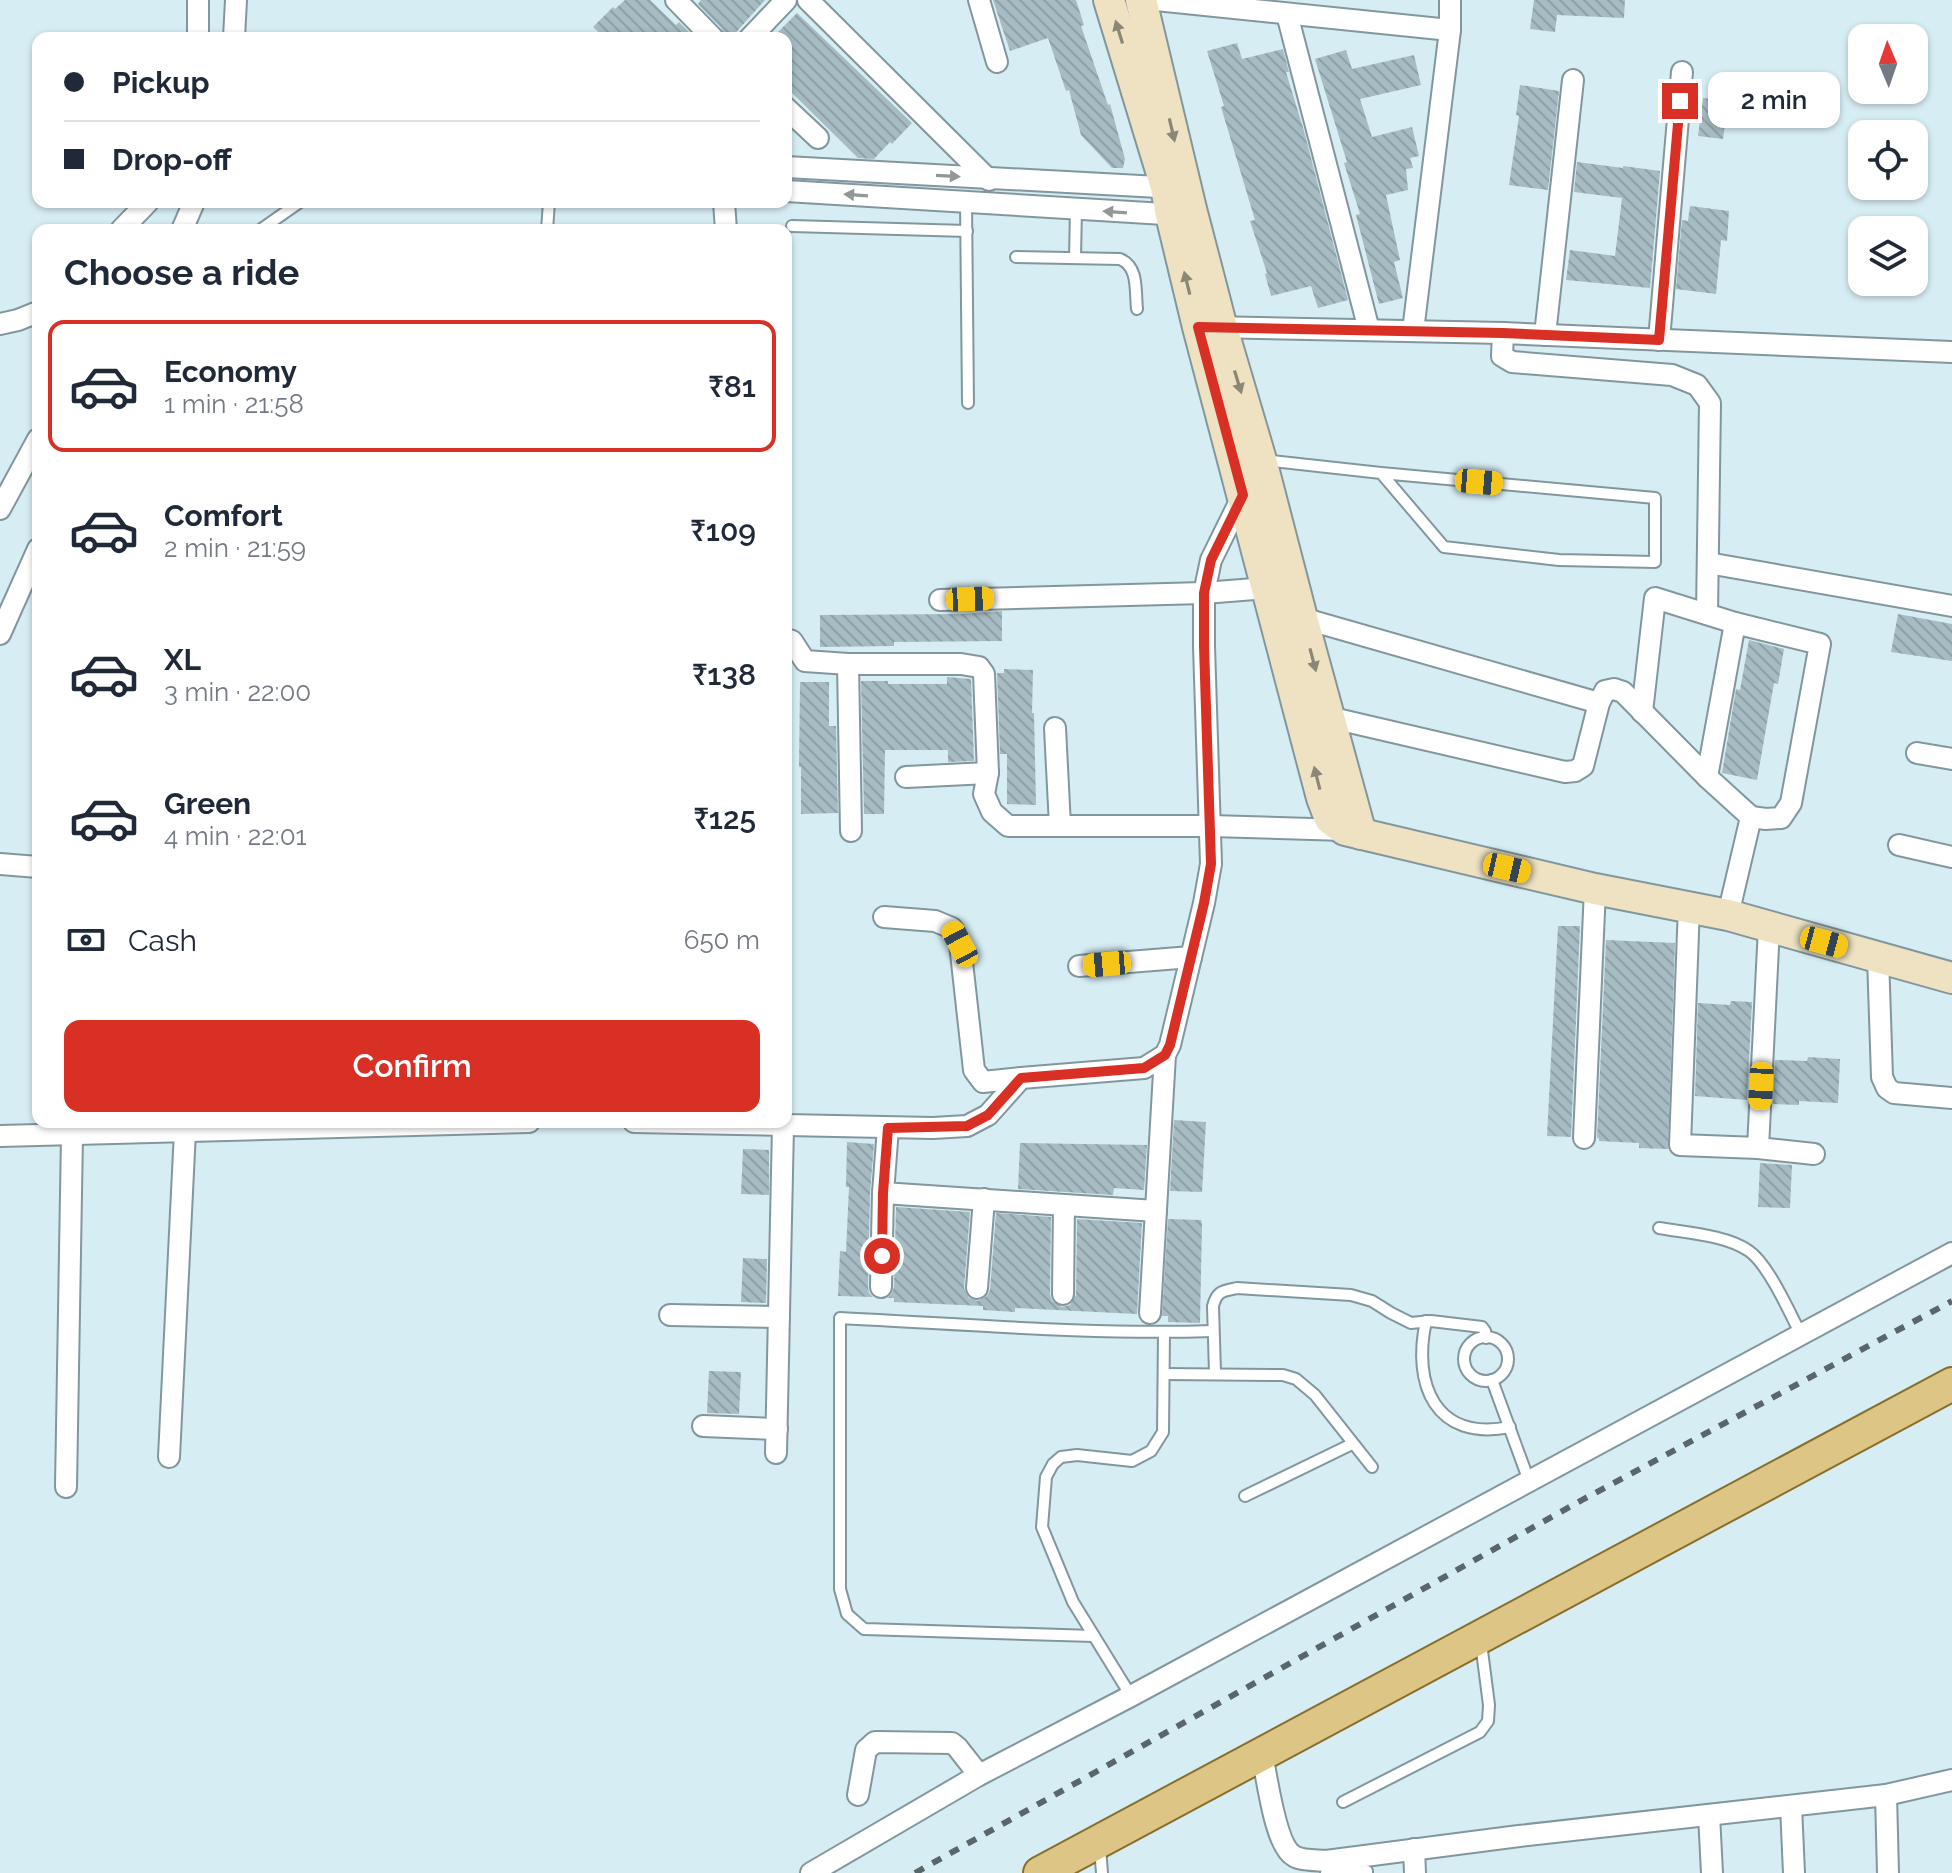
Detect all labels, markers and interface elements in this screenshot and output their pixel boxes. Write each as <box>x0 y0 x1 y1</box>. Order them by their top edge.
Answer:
one-way arrow <box>1112 20 1125 44</box>
north arrow <box>1848 24 1928 104</box>
map controls <box>1848 24 1928 296</box>
text: Pickup <box>112 65 210 100</box>
callout: 2 min <box>1708 73 1840 129</box>
route end <box>1662 83 1698 119</box>
text: 2 min <box>1741 85 1807 115</box>
one-way arrow <box>1167 118 1179 143</box>
button: locate <box>1848 120 1928 200</box>
text: Drop-off <box>112 142 232 177</box>
one-way arrow <box>936 169 961 182</box>
one-way arrow <box>843 188 868 201</box>
one-way arrow <box>1102 205 1127 218</box>
button: layers <box>1848 216 1928 296</box>
text: Choose a ride <box>64 251 299 293</box>
one-way arrow <box>1181 270 1193 295</box>
icon: car <box>68 350 140 422</box>
text: Economy <box>164 354 297 389</box>
text: ₹81 <box>708 369 756 404</box>
one-way arrow <box>1232 370 1245 394</box>
text: 1 min · 21:58 <box>164 389 304 419</box>
car <box>1454 468 1504 496</box>
icon: car <box>68 494 140 566</box>
text: Comfort <box>164 498 283 533</box>
text: ₹109 <box>690 513 756 548</box>
text: 2 min · 21:59 <box>164 533 306 563</box>
car <box>946 586 994 612</box>
icon: car <box>68 638 140 710</box>
text: XL <box>164 642 201 677</box>
one-way arrow <box>1307 647 1319 672</box>
text: ₹138 <box>692 657 756 692</box>
text: 3 min · 22:00 <box>164 677 311 707</box>
one-way arrow <box>1310 766 1322 791</box>
icon: car <box>68 782 140 854</box>
text: Green <box>164 786 251 821</box>
text: ₹125 <box>693 801 756 836</box>
text: 4 min · 22:01 <box>164 821 307 851</box>
car <box>1481 851 1533 885</box>
car <box>938 917 982 971</box>
icon: cash <box>64 918 108 962</box>
text: Cash <box>128 923 197 958</box>
car <box>1798 924 1850 960</box>
text: 650 m <box>684 925 760 955</box>
car <box>1082 950 1132 978</box>
button: Confirm <box>64 1020 760 1112</box>
car <box>1748 1061 1774 1111</box>
route start <box>864 1238 900 1274</box>

